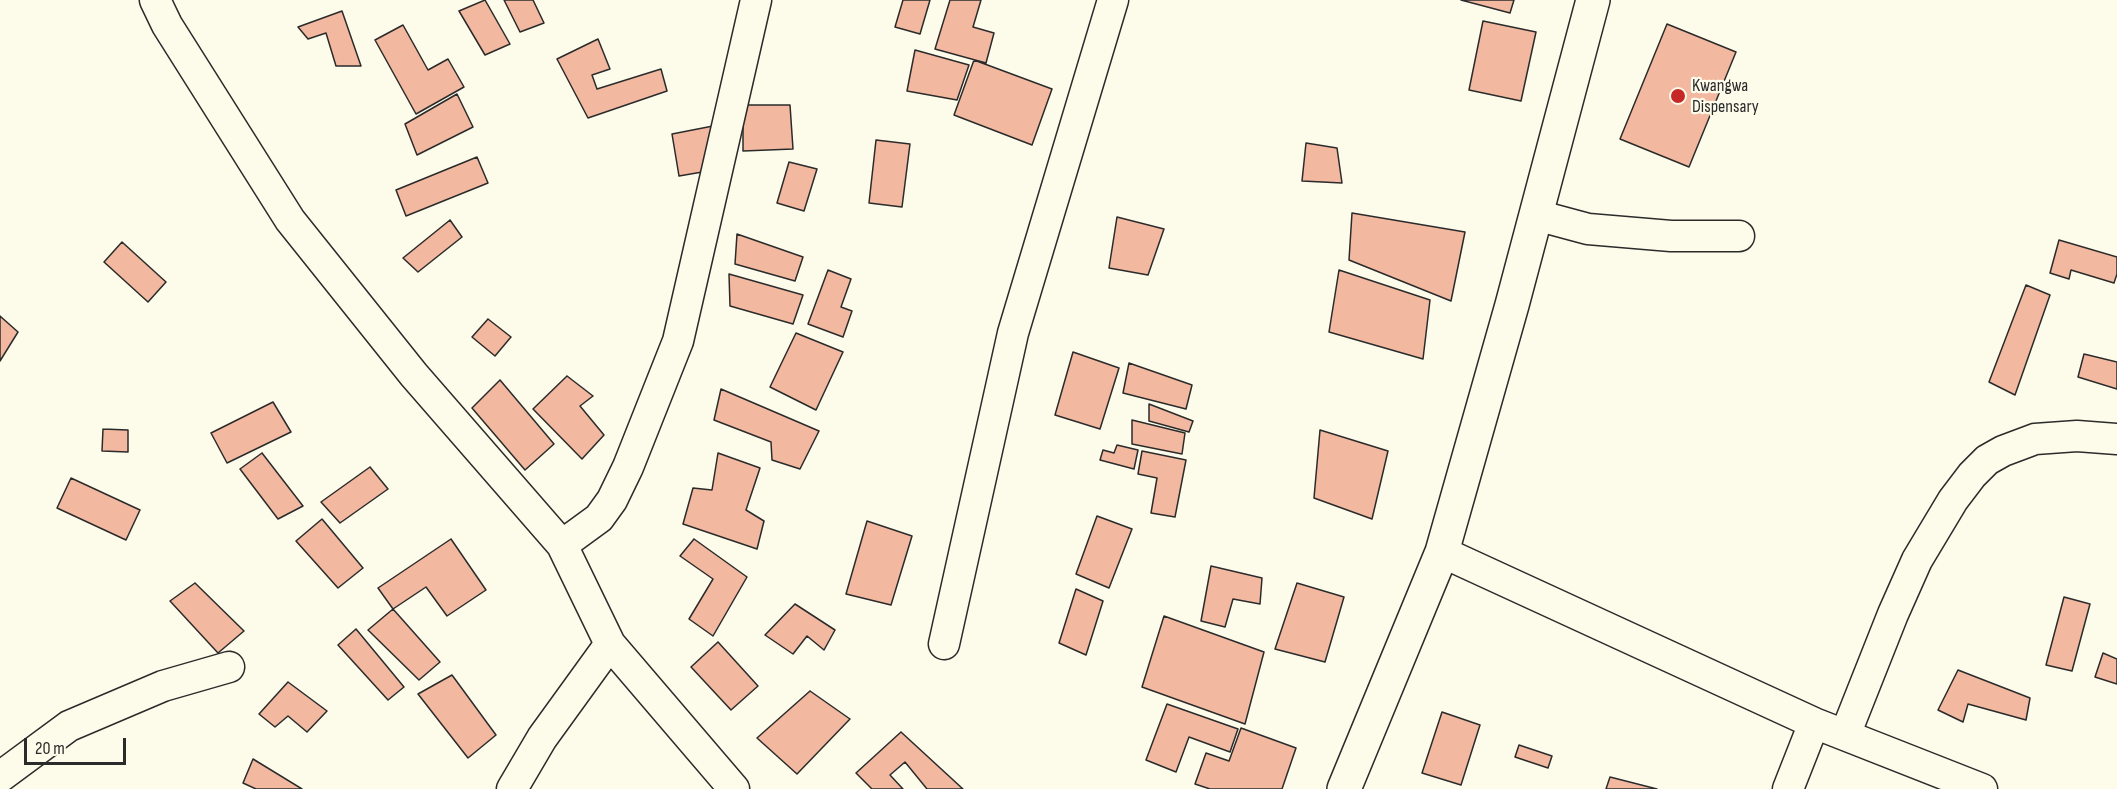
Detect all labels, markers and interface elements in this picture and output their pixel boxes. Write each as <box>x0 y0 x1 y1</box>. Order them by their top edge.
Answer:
place label: Kwangwa Dispensary <box>1692 75 1759 118</box>
marker: Kwangwa Dispensary <box>1669 87 1687 105</box>
scale bar <box>27 726 129 764</box>
text: 20 m <box>35 738 65 759</box>

